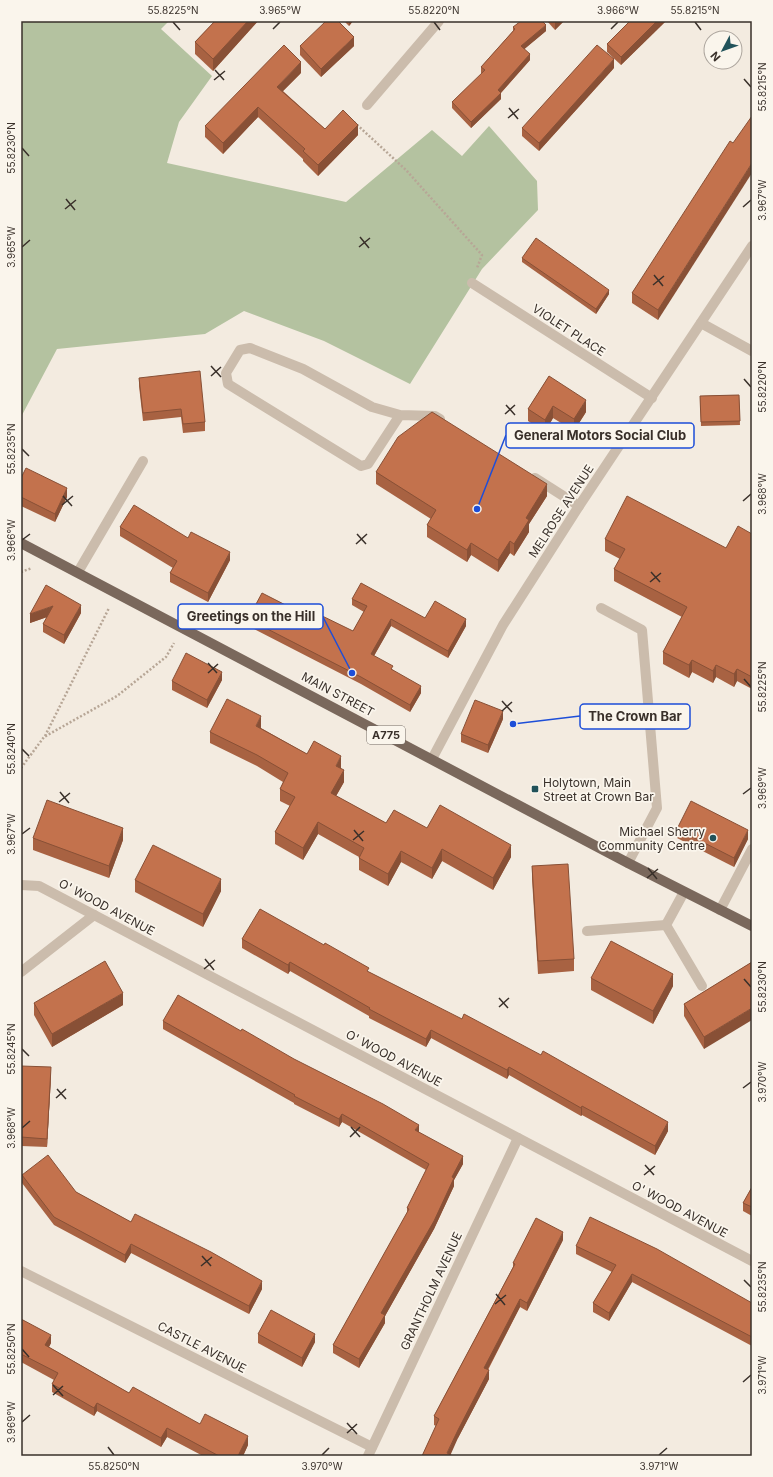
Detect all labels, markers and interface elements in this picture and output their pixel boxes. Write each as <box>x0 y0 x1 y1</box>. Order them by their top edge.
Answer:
text: 55.8225°N <box>147 4 199 16</box>
text: 3.965°W <box>259 4 301 16</box>
text: 55.8220°N <box>408 4 460 16</box>
text: 3.966°W <box>597 4 639 16</box>
text: 55.8215°N <box>670 4 720 16</box>
north arrow <box>703 30 743 70</box>
text: N <box>707 49 723 64</box>
text: 55.8215°N <box>756 62 768 112</box>
text: 55.8230°N <box>5 122 17 174</box>
text: 3.967°W <box>756 179 768 221</box>
text: 3.965°W <box>5 226 17 268</box>
street label: VIOLET PLACE <box>530 301 608 359</box>
text: 55.8220°N <box>756 361 768 413</box>
text: 55.8235°N <box>5 423 17 475</box>
callout: General Motors Social Club <box>506 423 694 448</box>
text: General Motors Social Club <box>514 427 686 443</box>
street label: MELROSE AVENUE <box>525 462 597 560</box>
text: 3.968°W <box>756 473 768 515</box>
text: 3.966°W <box>5 519 17 561</box>
callout: Greetings on the Hill <box>178 604 323 629</box>
text: Greetings on the Hill <box>187 608 315 624</box>
text: 55.8225°N <box>756 661 768 713</box>
street label: MAIN STREET <box>299 669 377 720</box>
callout: The Crown Bar <box>580 704 690 729</box>
text: The Crown Bar <box>588 708 683 724</box>
text: 55.8240°N <box>5 723 17 775</box>
road number: A775 <box>367 726 405 744</box>
text: 3.969°W <box>756 767 768 809</box>
place label: Holytown, Main Street at Crown Bar <box>543 775 654 804</box>
marker: Holytown, Main Street at Crown Bar <box>530 784 540 794</box>
text: 3.967°W <box>5 813 17 855</box>
place label: Michael Sherry Community Centre <box>599 824 705 853</box>
marker: Michael Sherry Community Centre <box>708 833 718 843</box>
street label: O' WOOD AVENUE <box>56 875 158 939</box>
text: 55.8230°N <box>756 961 768 1013</box>
text: 55.8245°N <box>5 1023 17 1075</box>
street label: O' WOOD AVENUE <box>343 1026 445 1090</box>
text: 3.970°W <box>756 1061 768 1103</box>
text: 3.968°W <box>5 1107 17 1149</box>
street label: O' WOOD AVENUE <box>629 1177 731 1241</box>
street label: GRANTHOLM AVENUE <box>397 1229 465 1353</box>
text: 55.8235°N <box>756 1261 768 1313</box>
street label: CASTLE AVENUE <box>155 1318 249 1376</box>
text: 55.8250°N <box>5 1323 17 1375</box>
text: 3.971°W <box>756 1355 768 1394</box>
text: 3.969°W <box>5 1401 17 1443</box>
text: 55.8250°N <box>88 1460 140 1472</box>
text: 3.970°W <box>302 1460 343 1472</box>
text: 3.971°W <box>640 1460 679 1472</box>

